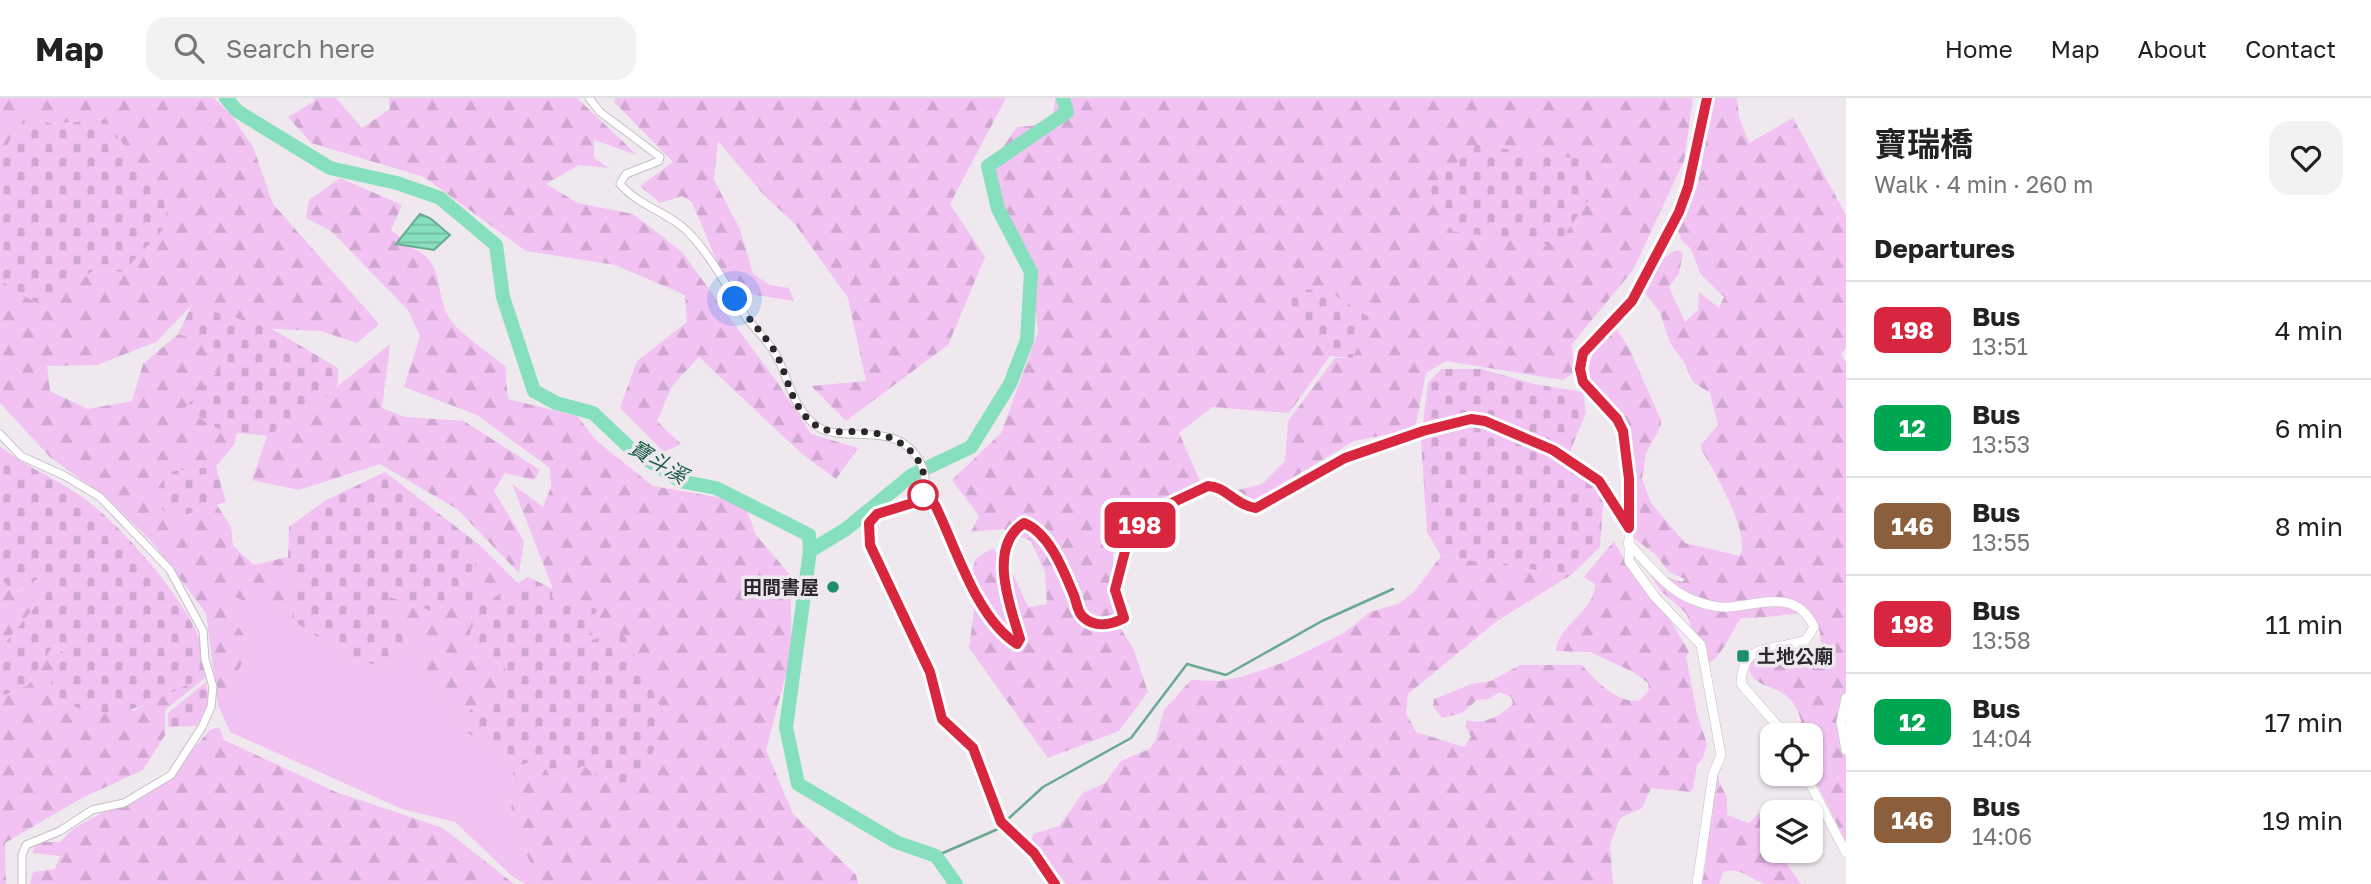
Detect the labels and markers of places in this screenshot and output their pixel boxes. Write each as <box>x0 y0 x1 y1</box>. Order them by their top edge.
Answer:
unlabelled marker <box>908 480 938 510</box>
place label: 田間書屋 <box>743 575 819 598</box>
marker: 田間書屋 <box>825 579 841 595</box>
place label: 土地公廟 <box>1757 644 1833 667</box>
marker: 土地公廟 <box>1735 648 1751 664</box>

